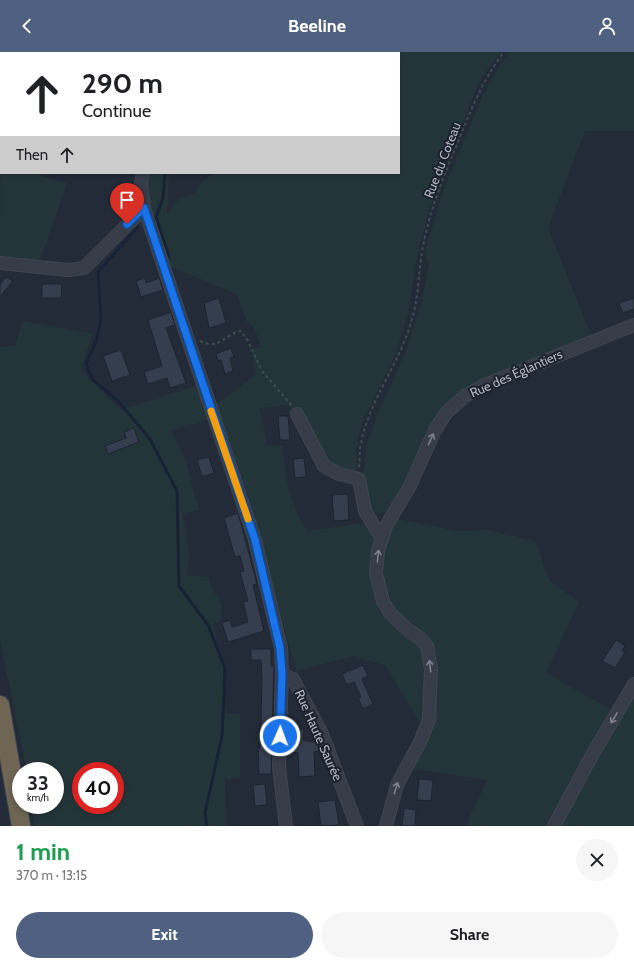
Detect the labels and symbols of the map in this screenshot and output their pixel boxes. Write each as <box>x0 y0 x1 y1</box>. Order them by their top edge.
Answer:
street label: Rue du Coteau <box>420 120 464 200</box>
pin <box>110 183 144 224</box>
street label: Rue des Églantiers <box>467 344 565 401</box>
one-way arrow <box>428 433 436 445</box>
one-way arrow <box>374 550 381 563</box>
one-way arrow <box>426 660 434 673</box>
street label: Rue Haute Saurée <box>292 687 346 783</box>
one-way arrow <box>610 712 618 724</box>
position arrow <box>259 715 301 757</box>
speed limit sign: 40 <box>72 762 124 814</box>
one-way arrow <box>393 782 400 795</box>

